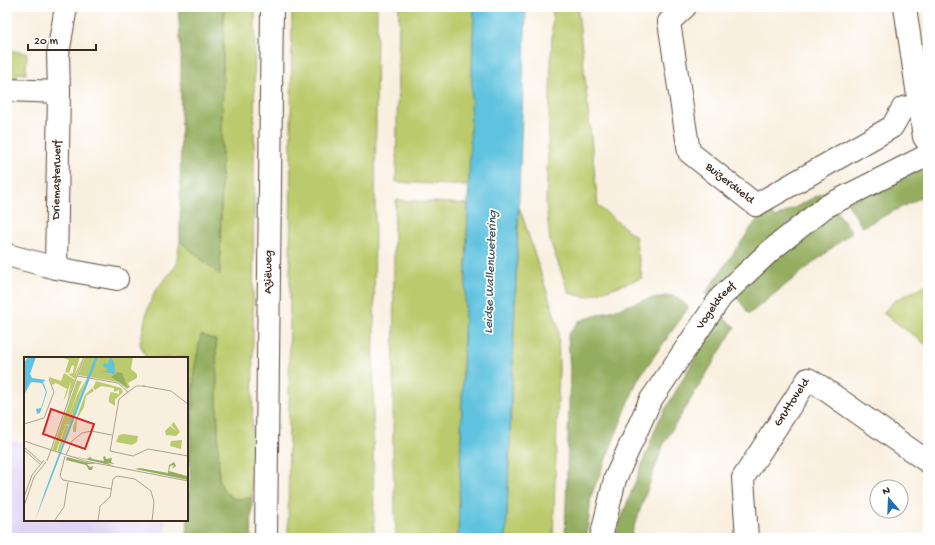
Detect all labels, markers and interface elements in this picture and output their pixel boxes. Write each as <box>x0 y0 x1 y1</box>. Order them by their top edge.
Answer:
scale bar <box>28 26 96 52</box>
text: 20 m <box>34 35 59 49</box>
street label: Driemasterwerf <box>50 139 65 221</box>
street label: Buizerdveld <box>701 160 757 208</box>
water label: Leidse Wallenwetering <box>481 209 501 334</box>
street label: Aziëweg <box>262 250 276 294</box>
street label: Vogeldreef <box>693 279 740 333</box>
inset map <box>24 357 188 521</box>
street label: Gruttoveld <box>771 375 814 430</box>
north arrow <box>869 479 909 519</box>
text: N <box>881 485 892 498</box>

